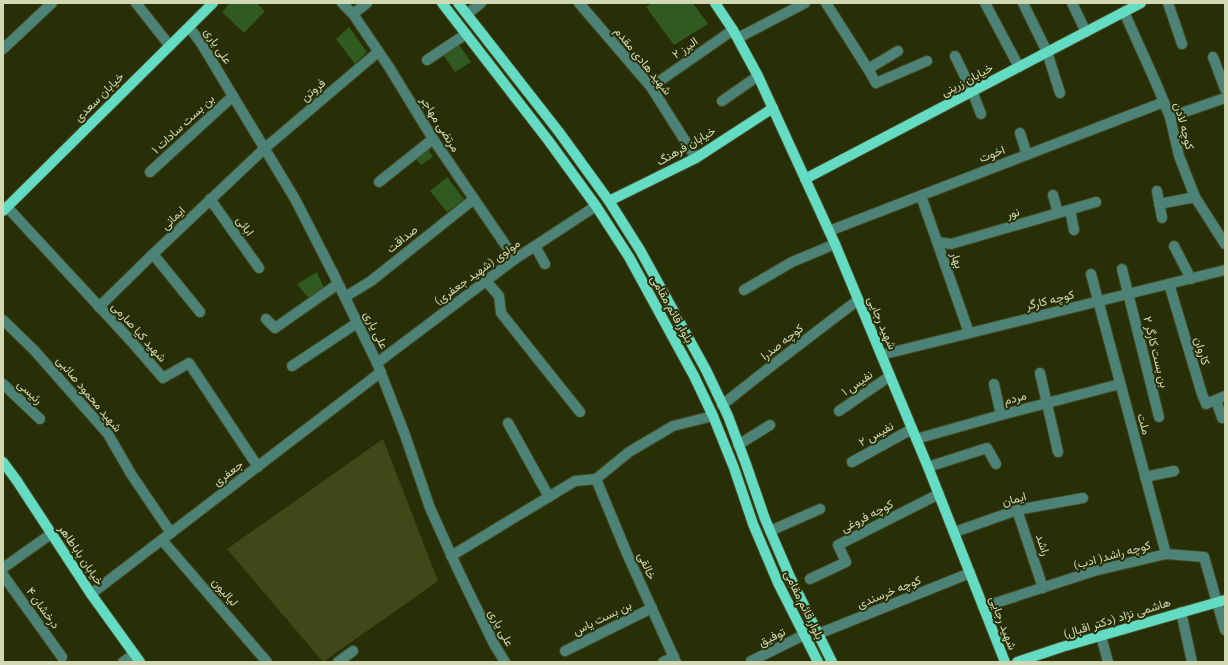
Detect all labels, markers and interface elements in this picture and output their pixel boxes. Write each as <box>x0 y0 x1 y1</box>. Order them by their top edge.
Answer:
street label: شهید هادی مقدم <box>611 24 675 98</box>
street label: علی یاری <box>200 25 236 67</box>
street label: البرز ۲ <box>669 33 701 63</box>
street label: خیابان زرینی <box>938 60 996 100</box>
street label: خیابان سعدی <box>71 69 127 125</box>
street label: فروتن <box>297 75 329 105</box>
street label: بن بست سادات ۱ <box>148 91 218 157</box>
street label: مرتضی مهاجر <box>416 92 463 155</box>
street label: کوچه لادن <box>1170 101 1198 151</box>
street label: خیابان فرهنگ <box>653 123 719 169</box>
street label: اخوت <box>977 142 1007 166</box>
street label: ایمانی <box>157 203 189 233</box>
street label: نور <box>1004 204 1021 223</box>
street label: ابائی <box>232 213 258 239</box>
street label: صداقت <box>383 222 421 256</box>
street label: مولوی (شهید جعفری) <box>431 235 523 309</box>
street label: بهار <box>946 249 967 271</box>
street label: بلوار قائم مقامی <box>647 272 697 346</box>
street label: کوچه کارگر <box>1023 286 1076 314</box>
street label: شهید رجایی <box>864 294 900 352</box>
street label: شهید کیا صارمی <box>108 299 170 365</box>
street label: علی یاری <box>360 308 392 352</box>
street label: بن بست کارگر ۲ <box>1139 315 1173 389</box>
street label: کوچه صدرا <box>757 320 807 364</box>
street label: کاروان <box>1190 335 1214 367</box>
street label: شهید محمود صائبی <box>53 353 125 435</box>
street label: نفیس ‍۱ <box>838 366 876 400</box>
street label: رئیسی <box>14 376 46 408</box>
street label: مردم <box>1002 387 1028 409</box>
street label: ملت <box>1134 412 1154 436</box>
street label: نفیس ۲ <box>856 418 896 450</box>
street label: جعفری <box>210 456 246 490</box>
street label: ایمان <box>1000 488 1028 510</box>
street label: کوچه فروغی <box>838 496 896 536</box>
street label: خیابان باباطاهر <box>54 521 107 589</box>
street label: راشد <box>1032 532 1054 558</box>
street label: کوچه راشد( ادب) <box>1071 537 1153 573</box>
street label: خالقی <box>634 550 660 582</box>
street label: بلوار قائم مقامی <box>780 568 828 642</box>
street label: کوچه خرسندی <box>855 572 923 612</box>
street label: لیالیون <box>208 574 242 610</box>
street label: درخشان ۴ <box>22 584 64 632</box>
street label: شهید رجایی <box>985 594 1021 652</box>
street label: هاشمی نژاد (دکتر اقبال) <box>1061 594 1173 642</box>
street label: بن بست یاس <box>570 597 634 639</box>
street label: علی یاری <box>485 607 517 649</box>
street label: توفیق <box>756 624 788 650</box>

